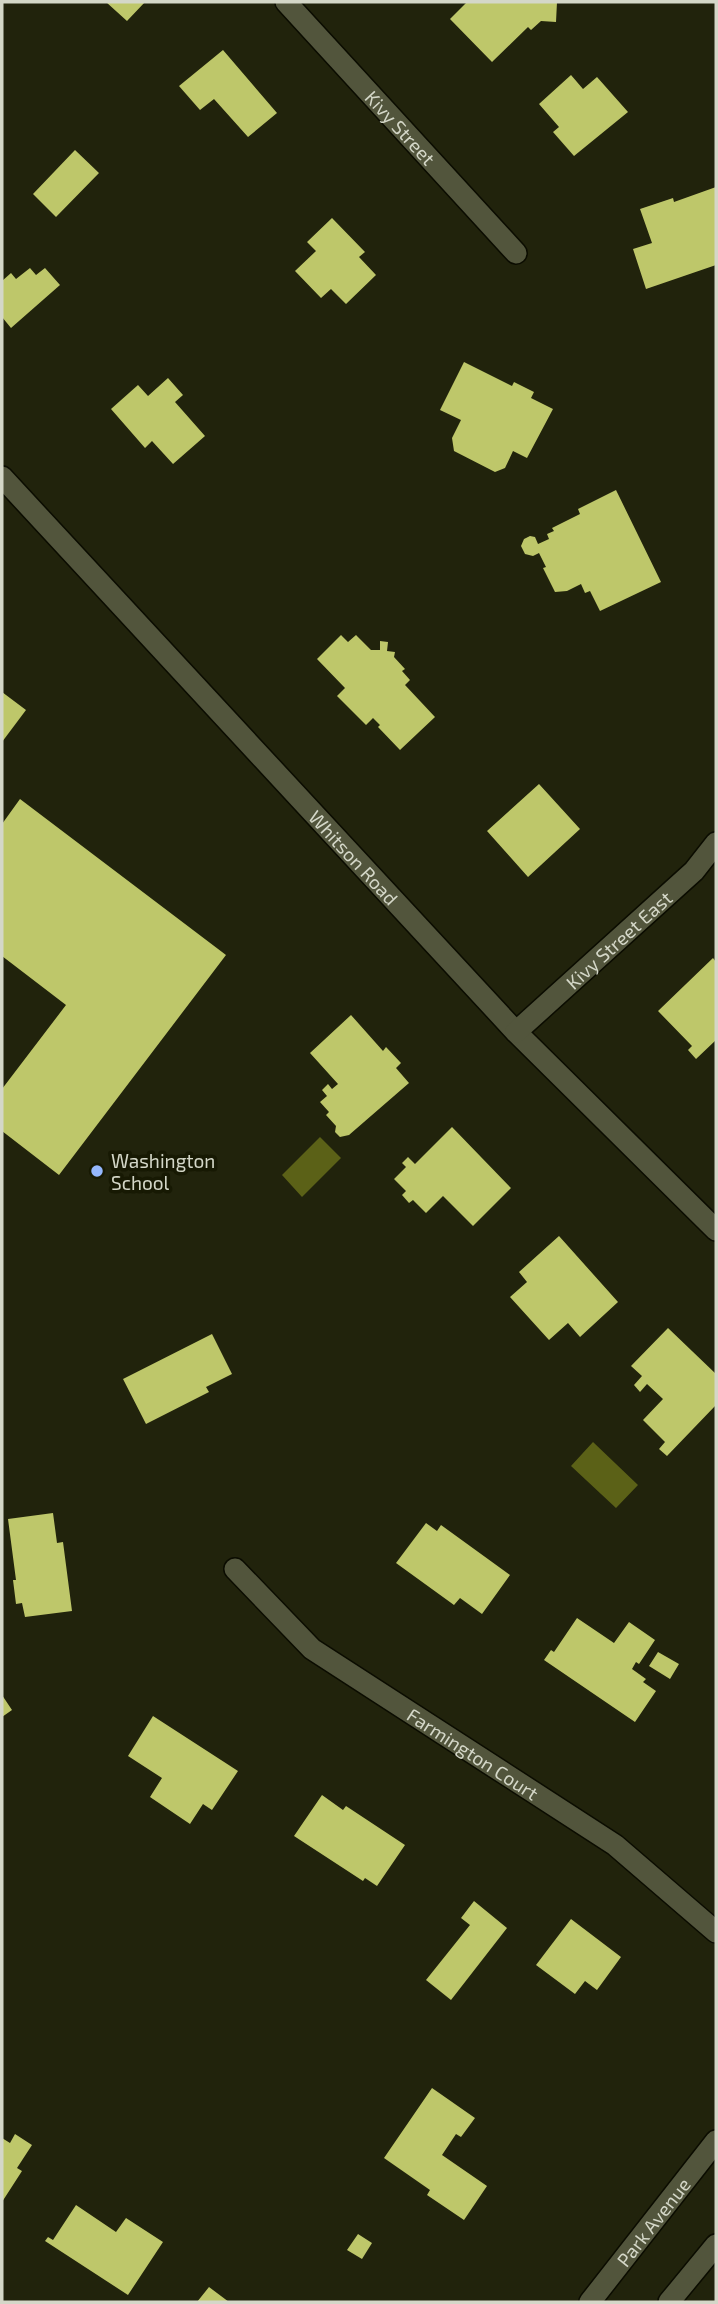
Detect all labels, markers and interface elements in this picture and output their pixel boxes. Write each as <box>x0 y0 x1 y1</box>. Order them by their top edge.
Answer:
street label: Kivy Street <box>361 85 441 169</box>
street label: Whitson Road <box>305 805 403 909</box>
street label: Kivy Street East <box>561 886 676 993</box>
place label: Washington School <box>111 1149 215 1194</box>
marker: Washington School <box>89 1163 105 1179</box>
street label: Farmington Court <box>403 1702 543 1804</box>
street label: Park Avenue <box>611 2173 695 2271</box>

